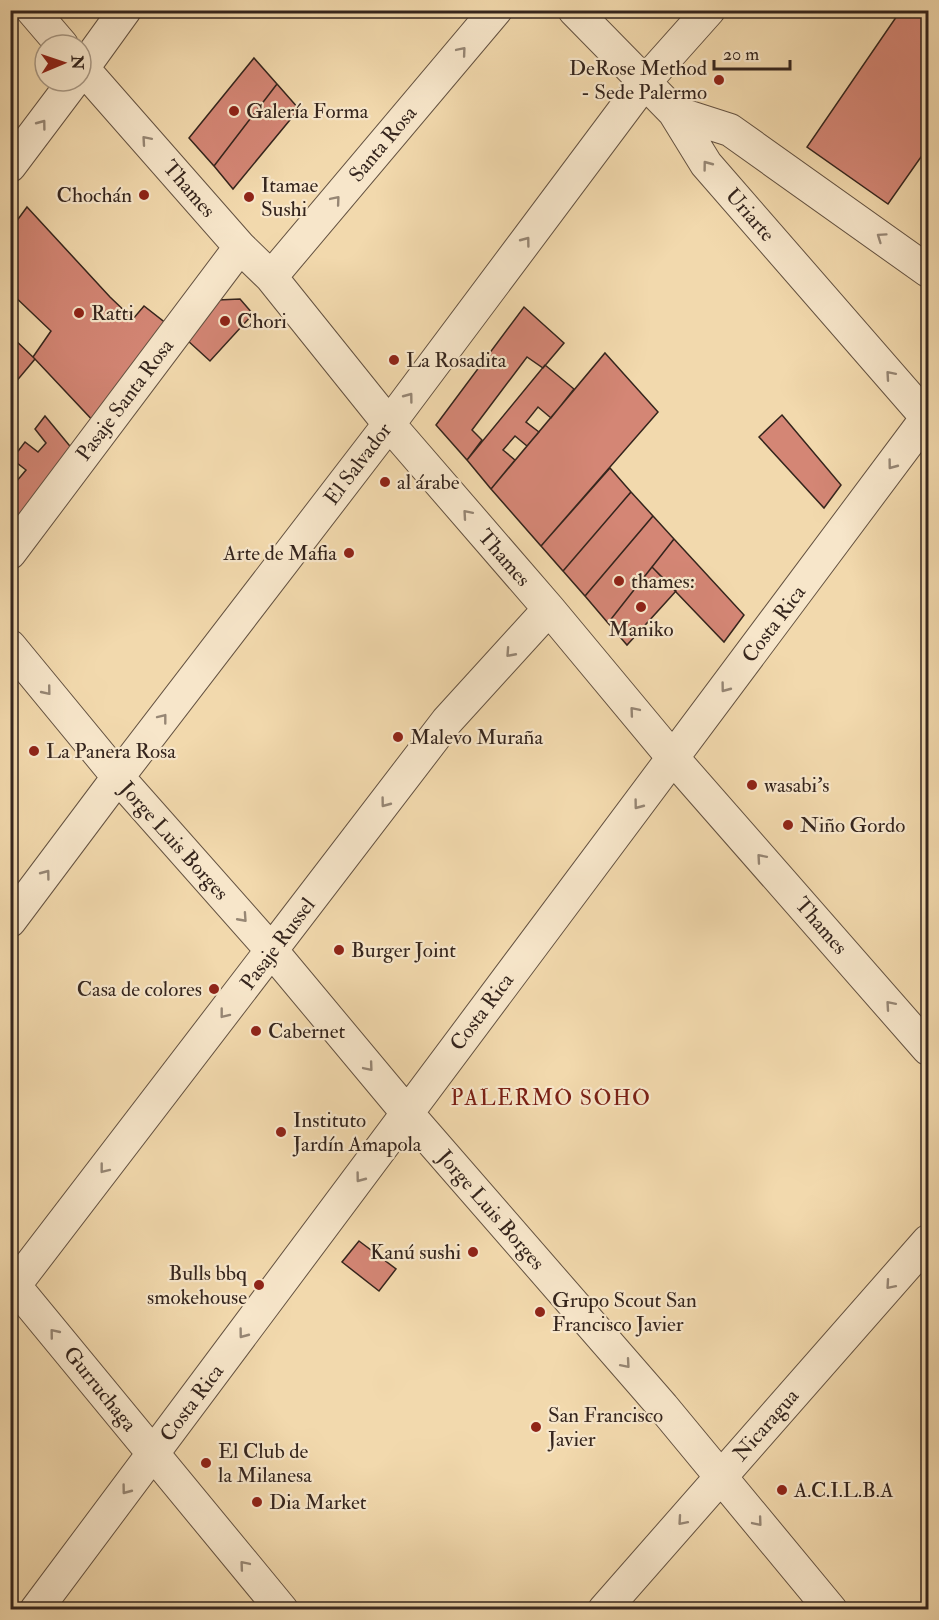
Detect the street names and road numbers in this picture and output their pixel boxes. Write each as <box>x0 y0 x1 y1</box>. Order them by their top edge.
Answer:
street label: Santa Rosa <box>343 100 423 188</box>
street label: Thames <box>157 155 221 223</box>
street label: Uriarte <box>719 183 781 248</box>
street label: Pasaje Santa Rosa <box>70 333 180 466</box>
street label: El Salvador <box>318 417 398 511</box>
street label: Thames <box>472 524 536 592</box>
street label: Costa Rica <box>736 580 812 668</box>
street label: Jorge Luis Borges <box>113 775 234 906</box>
street label: Pasaje Russel <box>235 892 322 995</box>
street label: Thames <box>789 892 853 960</box>
street label: Costa Rica <box>444 968 520 1056</box>
street label: Jorge Luis Borges <box>431 1144 551 1276</box>
street label: Gurruchaga <box>57 1341 143 1437</box>
street label: Costa Rica <box>154 1359 230 1447</box>
street label: Nicaragua <box>727 1383 805 1467</box>

